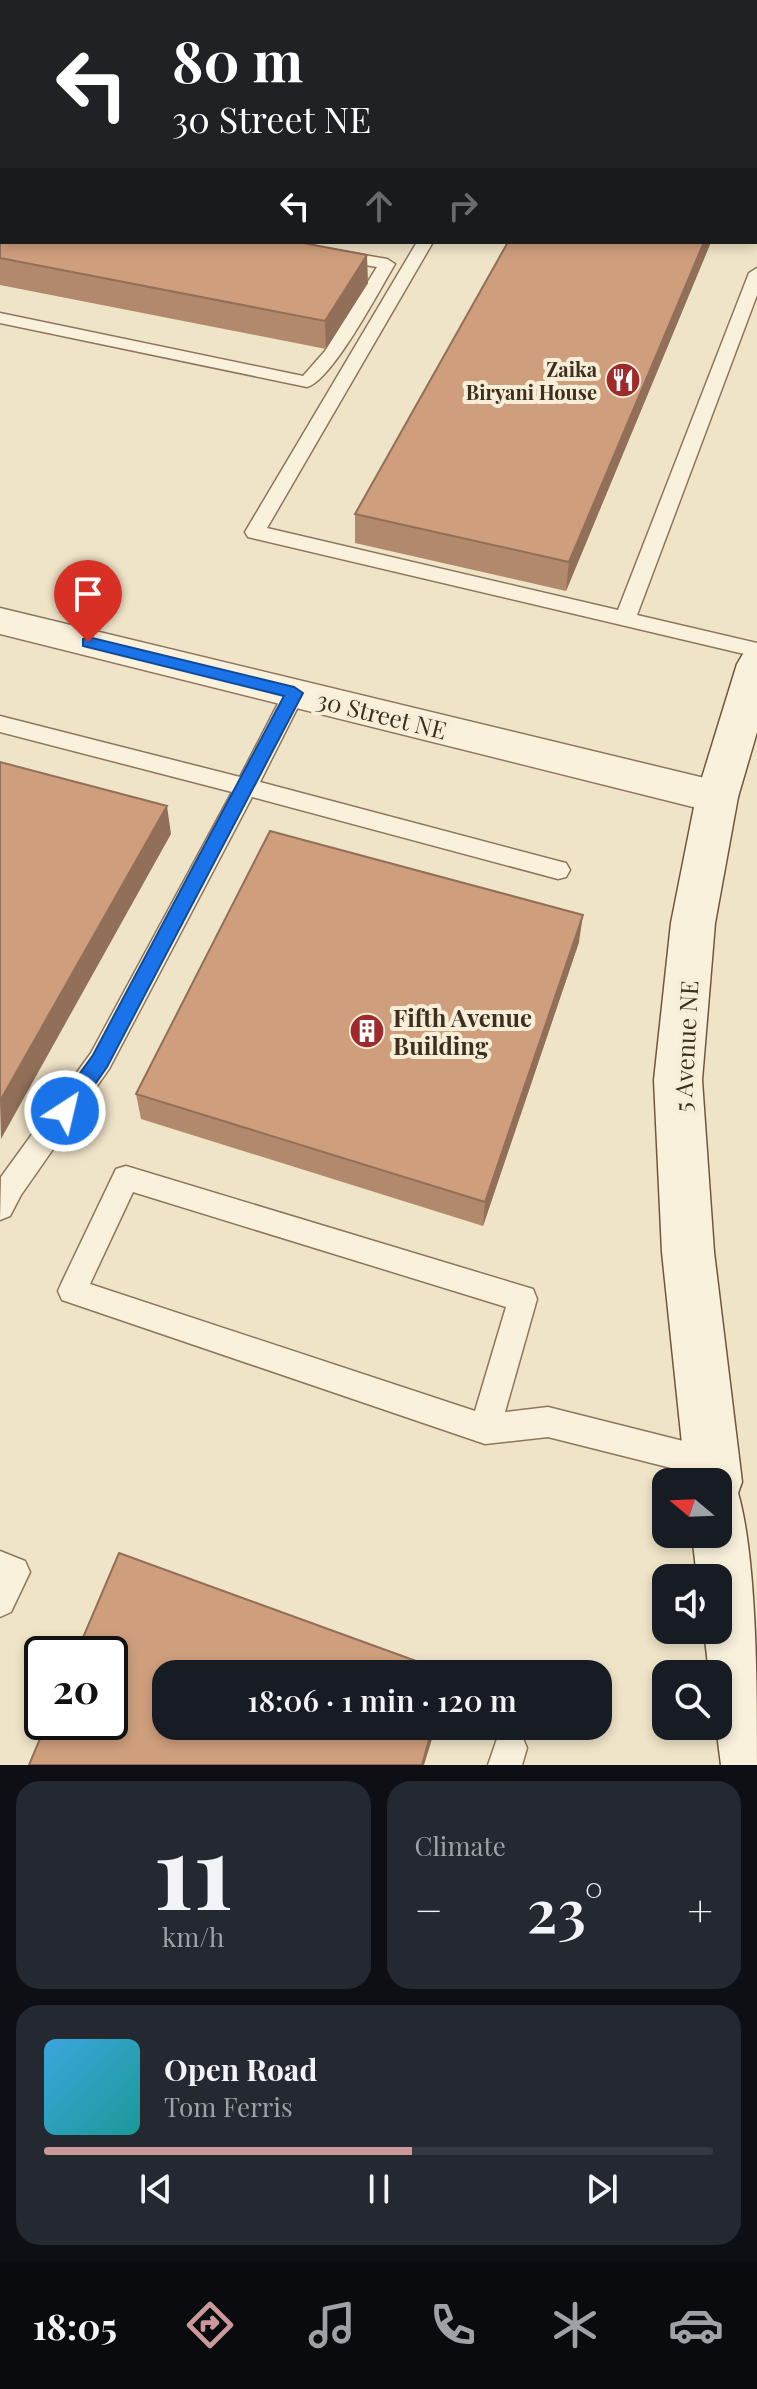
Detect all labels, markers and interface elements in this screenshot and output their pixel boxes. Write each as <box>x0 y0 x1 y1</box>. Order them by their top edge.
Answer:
text: 80 m <box>172 22 303 97</box>
icon: left <box>40 32 144 136</box>
text: 30 Street NE <box>172 94 371 142</box>
icon: left <box>273 184 317 228</box>
icon: ahead <box>357 184 401 228</box>
icon: right <box>441 184 485 228</box>
place label: Zaika Biryani House <box>466 355 598 405</box>
restaurant icon: Zaika Biryani House <box>604 361 642 399</box>
pin <box>54 560 122 642</box>
icon: arrive <box>66 572 110 616</box>
street label: 30 Street NE <box>314 682 450 746</box>
street label: 5 Avenue NE <box>666 979 704 1113</box>
place label: Fifth Avenue Building <box>393 1001 532 1061</box>
building icon: Fifth Avenue Building <box>348 1012 386 1050</box>
position arrow <box>23 1069 107 1153</box>
north arrow <box>652 1468 732 1548</box>
map controls <box>652 1468 732 1740</box>
button: sound <box>652 1564 732 1644</box>
speed limit sign: 20 <box>24 1636 128 1740</box>
button: search <box>652 1660 732 1740</box>
text: 18:06 · 1 min · 120 m <box>247 1680 517 1720</box>
text: 11 <box>153 1797 233 1936</box>
text: Climate <box>415 1828 506 1863</box>
text: 23° <box>527 1868 603 1948</box>
text: − <box>415 1879 443 1938</box>
text: + <box>687 1879 713 1938</box>
text: km/h <box>162 1919 224 1954</box>
text: Open Road <box>164 2049 317 2089</box>
text: Tom Ferris <box>164 2089 293 2124</box>
icon: previous <box>134 2167 178 2211</box>
icon: pause <box>357 2167 401 2211</box>
icon: next <box>580 2167 624 2211</box>
icon: directions <box>182 2297 238 2353</box>
icon: music <box>304 2297 360 2353</box>
icon: phone <box>425 2297 481 2353</box>
icon: climate <box>547 2297 603 2353</box>
icon: car <box>668 2297 724 2353</box>
text: 18:05 <box>33 2301 117 2349</box>

